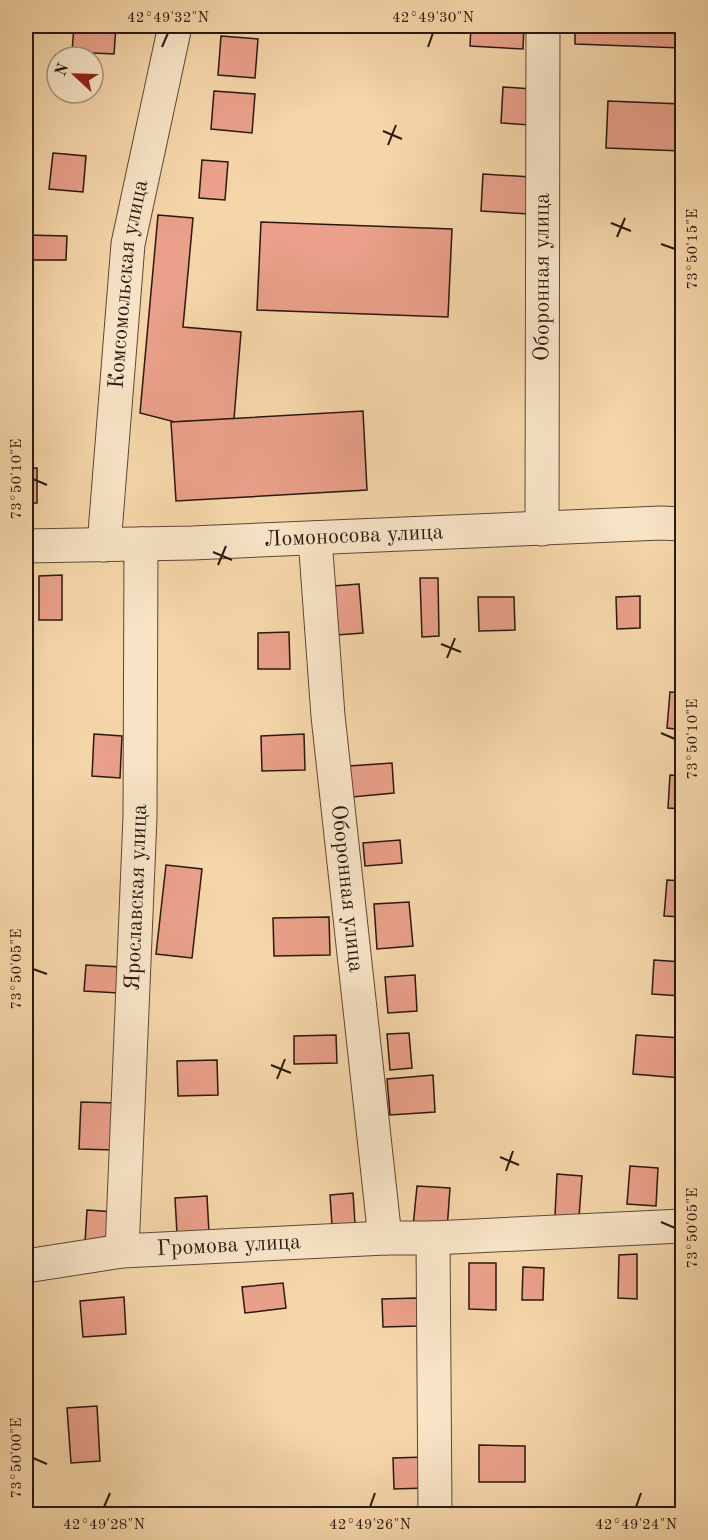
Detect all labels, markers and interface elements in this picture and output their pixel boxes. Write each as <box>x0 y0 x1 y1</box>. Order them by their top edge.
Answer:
text: 42°49'32"N <box>127 11 209 26</box>
text: 42°49'30"N <box>392 11 474 26</box>
north arrow <box>45 45 105 105</box>
text: N <box>53 61 73 79</box>
street label: Комсомольская улица <box>105 178 153 390</box>
street label: Оборонная улица <box>531 193 554 361</box>
text: 73°50'15"E <box>686 209 701 289</box>
text: 73°50'10"E <box>10 439 25 519</box>
street label: Ломоносова улица <box>264 521 444 551</box>
text: 73°50'10"E <box>686 699 701 779</box>
street label: Ярославская улица <box>122 804 151 991</box>
street label: Оборонная улица <box>327 804 367 974</box>
text: 73°50'05"E <box>10 929 25 1009</box>
text: 73°50'05"E <box>686 1188 701 1268</box>
street label: Громова улица <box>156 1231 301 1260</box>
text: 73°50'00"E <box>10 1418 25 1498</box>
text: 42°49'28"N <box>63 1518 145 1533</box>
text: 42°49'26"N <box>329 1518 411 1533</box>
text: 42°49'24"N <box>595 1518 677 1533</box>

